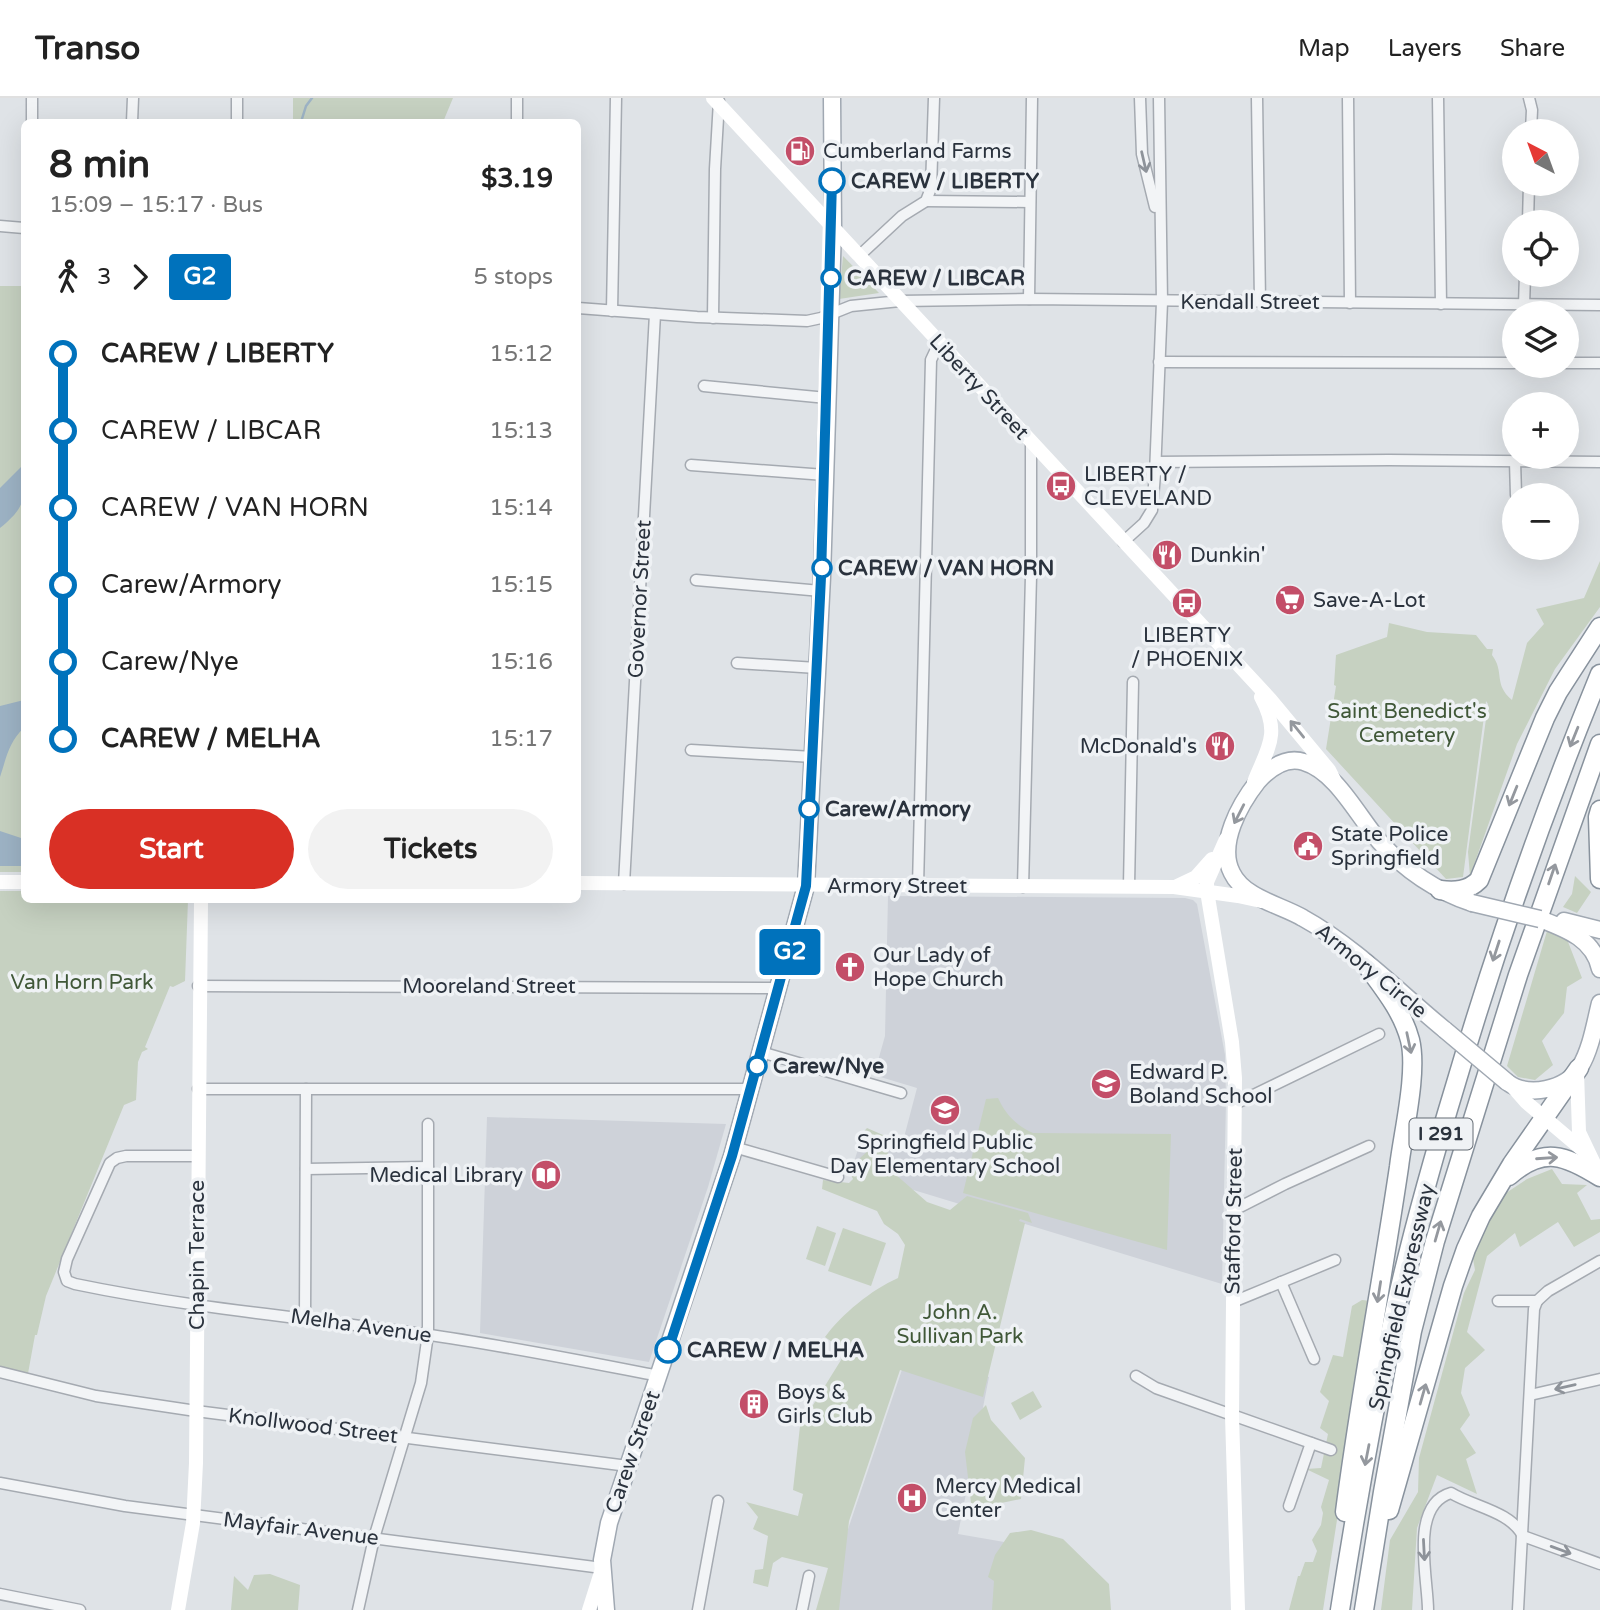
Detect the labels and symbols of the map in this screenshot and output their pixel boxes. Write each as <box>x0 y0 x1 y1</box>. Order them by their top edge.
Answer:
north arrow <box>1502 119 1578 196</box>
fuel station icon: Cumberland Farms <box>783 134 817 168</box>
place label: Cumberland Farms <box>823 139 1012 164</box>
one-way arrow <box>1138 150 1151 173</box>
marker: CAREW / LIBERTY <box>819 168 845 194</box>
place label: CAREW / LIBERTY <box>851 169 1040 194</box>
place label: CAREW / LIBCAR <box>847 266 1025 291</box>
marker: CAREW / LIBCAR <box>821 268 841 288</box>
street label: Kendall Street <box>1180 290 1320 315</box>
street label: Liberty Street <box>924 329 1034 445</box>
place label: LIBERTY / CLEVELAND <box>1084 462 1212 511</box>
bus stop icon: LIBERTY / CLEVELAND <box>1044 469 1078 503</box>
street label: Governor Street <box>623 519 657 679</box>
restaurant icon: Dunkin' <box>1150 538 1184 572</box>
place label: Dunkin' <box>1190 543 1265 568</box>
place label: CAREW / VAN HORN <box>838 556 1054 581</box>
marker: CAREW / VAN HORN <box>812 558 832 578</box>
supermarket icon: Save-A-Lot <box>1273 583 1307 617</box>
bus stop icon: LIBERTY / PHOENIX <box>1170 586 1204 620</box>
place label: Save-A-Lot <box>1313 588 1425 613</box>
place label: LIBERTY / PHOENIX <box>1131 623 1243 672</box>
park label: Saint Benedict's Cemetery <box>1327 699 1487 748</box>
one-way arrow <box>1289 721 1304 739</box>
one-way arrow <box>1567 726 1580 747</box>
restaurant icon: McDonald's <box>1203 729 1237 763</box>
place label: McDonald's <box>1080 734 1197 759</box>
one-way arrow <box>1505 785 1518 807</box>
place label: Carew/Armory <box>825 797 971 822</box>
marker: Carew/Armory <box>799 799 819 819</box>
one-way arrow <box>1232 803 1246 824</box>
place label: State Police Springfield <box>1331 822 1448 871</box>
public building icon: State Police Springfield <box>1291 829 1325 863</box>
one-way arrow <box>1546 863 1559 885</box>
street label: Armory Street <box>827 874 967 899</box>
street label: Armory Circle <box>1310 918 1432 1024</box>
line badge: G2 <box>758 929 822 975</box>
one-way arrow <box>1489 939 1502 961</box>
place label: Our Lady of Hope Church <box>873 943 1004 992</box>
church icon: Our Lady of Hope Church <box>833 950 867 984</box>
park label: Van Horn Park <box>11 970 153 995</box>
street label: Mooreland Street <box>402 974 576 999</box>
one-way arrow <box>1402 1031 1416 1054</box>
place label: Carew/Nye <box>773 1054 884 1079</box>
marker: Carew/Nye <box>747 1056 767 1076</box>
place label: Edward P. Boland School <box>1129 1060 1272 1109</box>
school or university icon: Edward P. Boland School <box>1089 1067 1123 1101</box>
school or university icon: Springfield Public Day Elementary School <box>928 1093 962 1127</box>
road number: I 291 <box>1410 1118 1472 1150</box>
place label: Springfield Public Day Elementary School <box>830 1130 1060 1179</box>
street label: Stafford Street <box>1220 1147 1248 1295</box>
one-way arrow <box>1535 1152 1558 1165</box>
library icon: Medical Library <box>529 1158 563 1192</box>
place label: Medical Library <box>369 1163 523 1188</box>
street label: Chapin Terrace <box>185 1180 210 1330</box>
street label: Springfield Expressway <box>1364 1181 1440 1413</box>
one-way arrow <box>1433 1220 1446 1242</box>
one-way arrow <box>1372 1281 1385 1303</box>
park label: John A. Sullivan Park <box>896 1300 1024 1349</box>
street label: Melha Avenue <box>289 1304 433 1348</box>
marker: CAREW / MELHA <box>655 1337 681 1363</box>
place label: CAREW / MELHA <box>687 1338 864 1363</box>
place label: Boys & Girls Club <box>777 1380 873 1429</box>
one-way arrow <box>1554 1381 1577 1394</box>
one-way arrow <box>1417 1383 1430 1405</box>
street label: Carew Street <box>600 1387 666 1517</box>
building icon: Boys & Girls Club <box>737 1387 771 1421</box>
street label: Knollwood Street <box>227 1403 399 1449</box>
one-way arrow <box>1360 1444 1374 1466</box>
place label: Mercy Medical Center <box>935 1474 1081 1523</box>
hospital icon: Mercy Medical Center <box>895 1481 929 1515</box>
street label: Mayfair Avenue <box>222 1507 380 1551</box>
one-way arrow <box>1418 1539 1431 1562</box>
one-way arrow <box>1550 1545 1572 1557</box>

